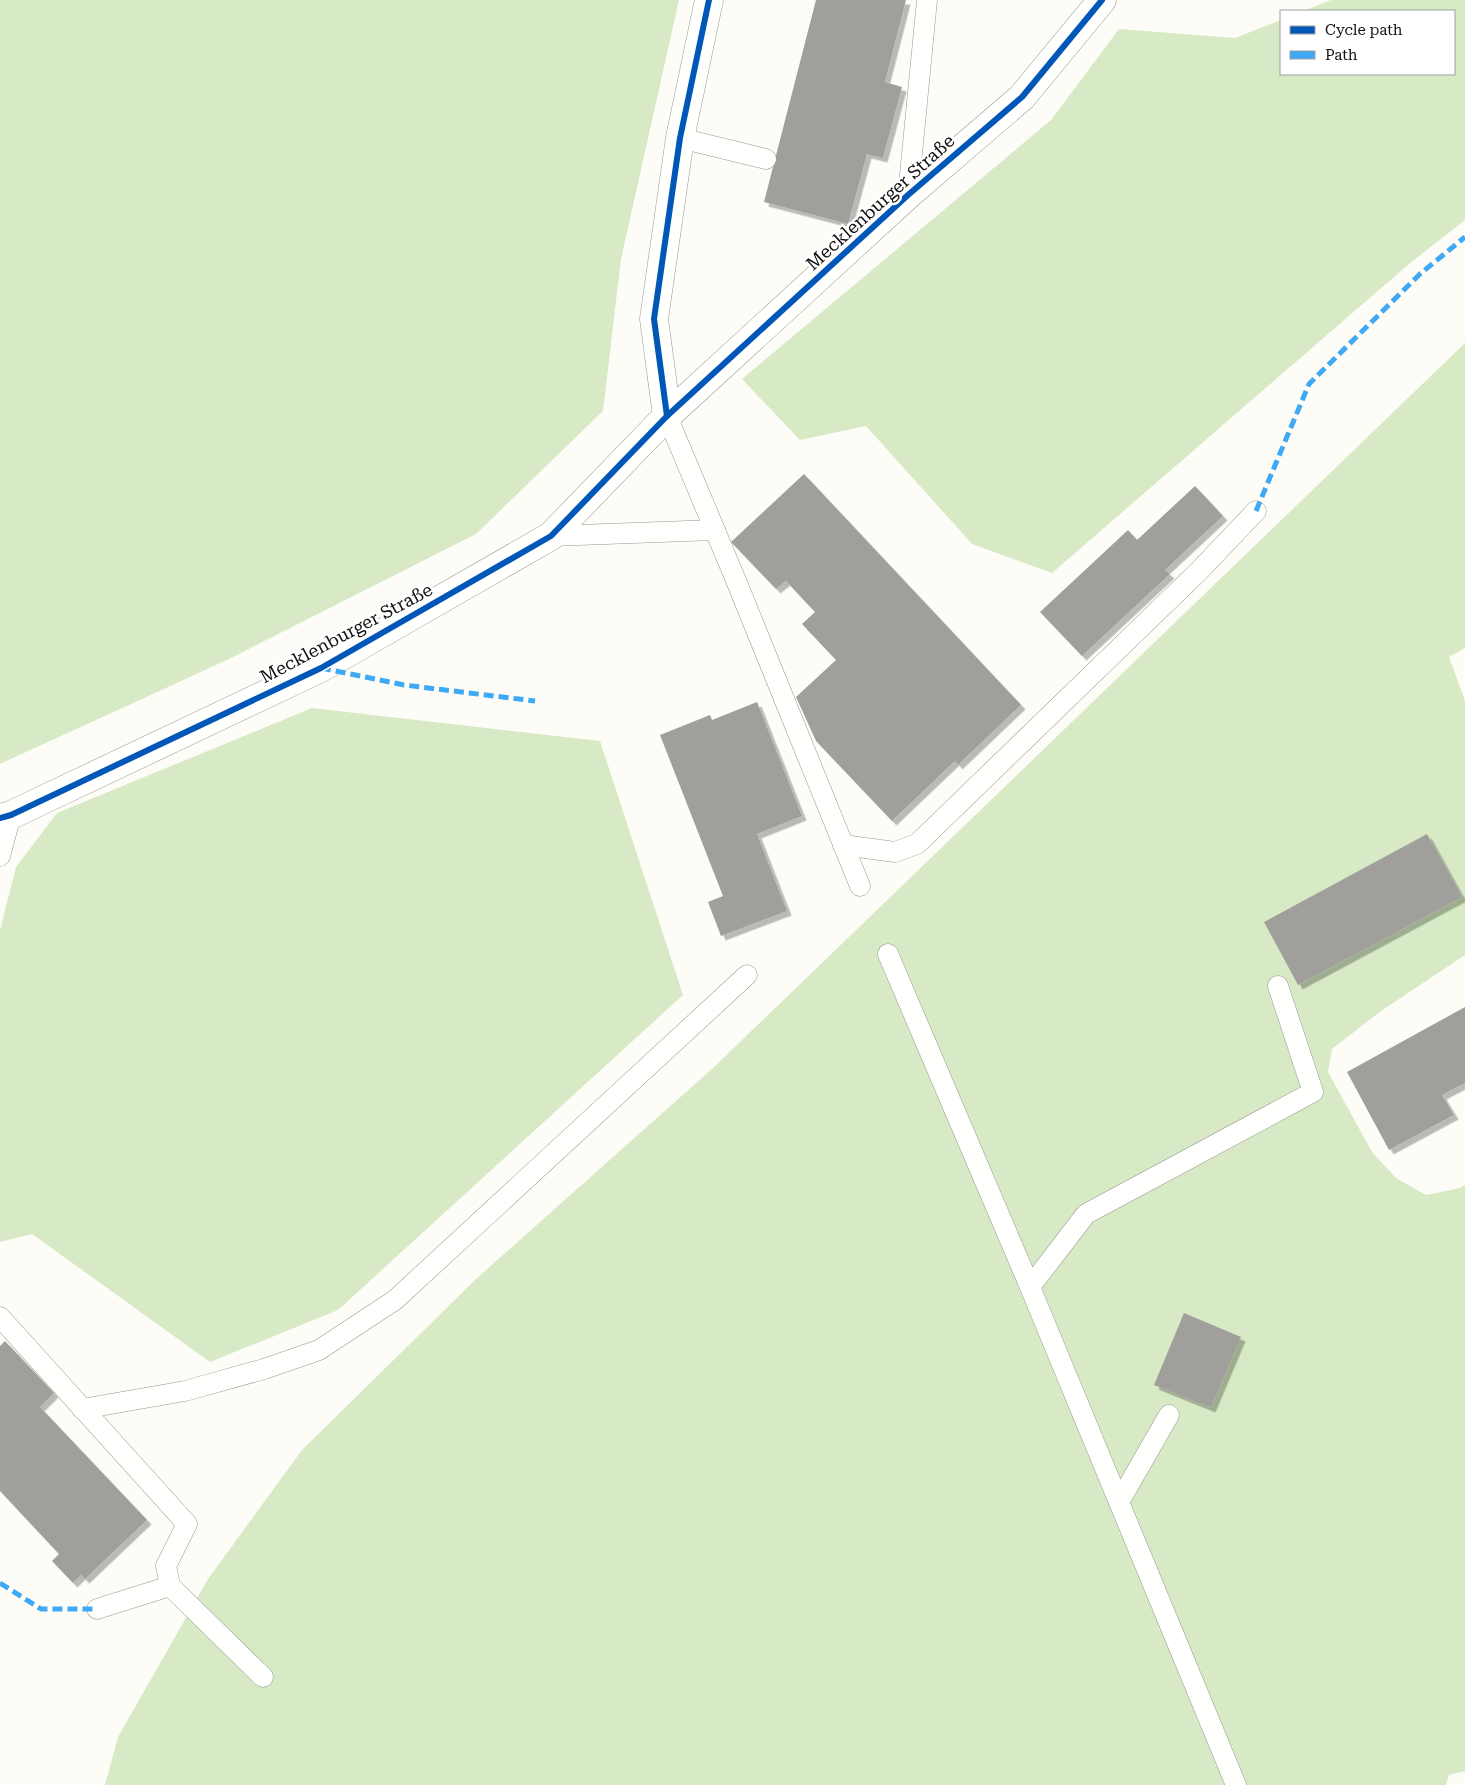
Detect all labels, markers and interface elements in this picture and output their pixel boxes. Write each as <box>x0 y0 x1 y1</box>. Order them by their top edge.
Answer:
legend <box>1280 10 1455 75</box>
text: Cycle path <box>1325 21 1403 39</box>
text: Path <box>1325 46 1358 64</box>
street label: Mecklenburger Straße <box>802 130 959 274</box>
street label: Mecklenburger Straße <box>256 579 436 687</box>

